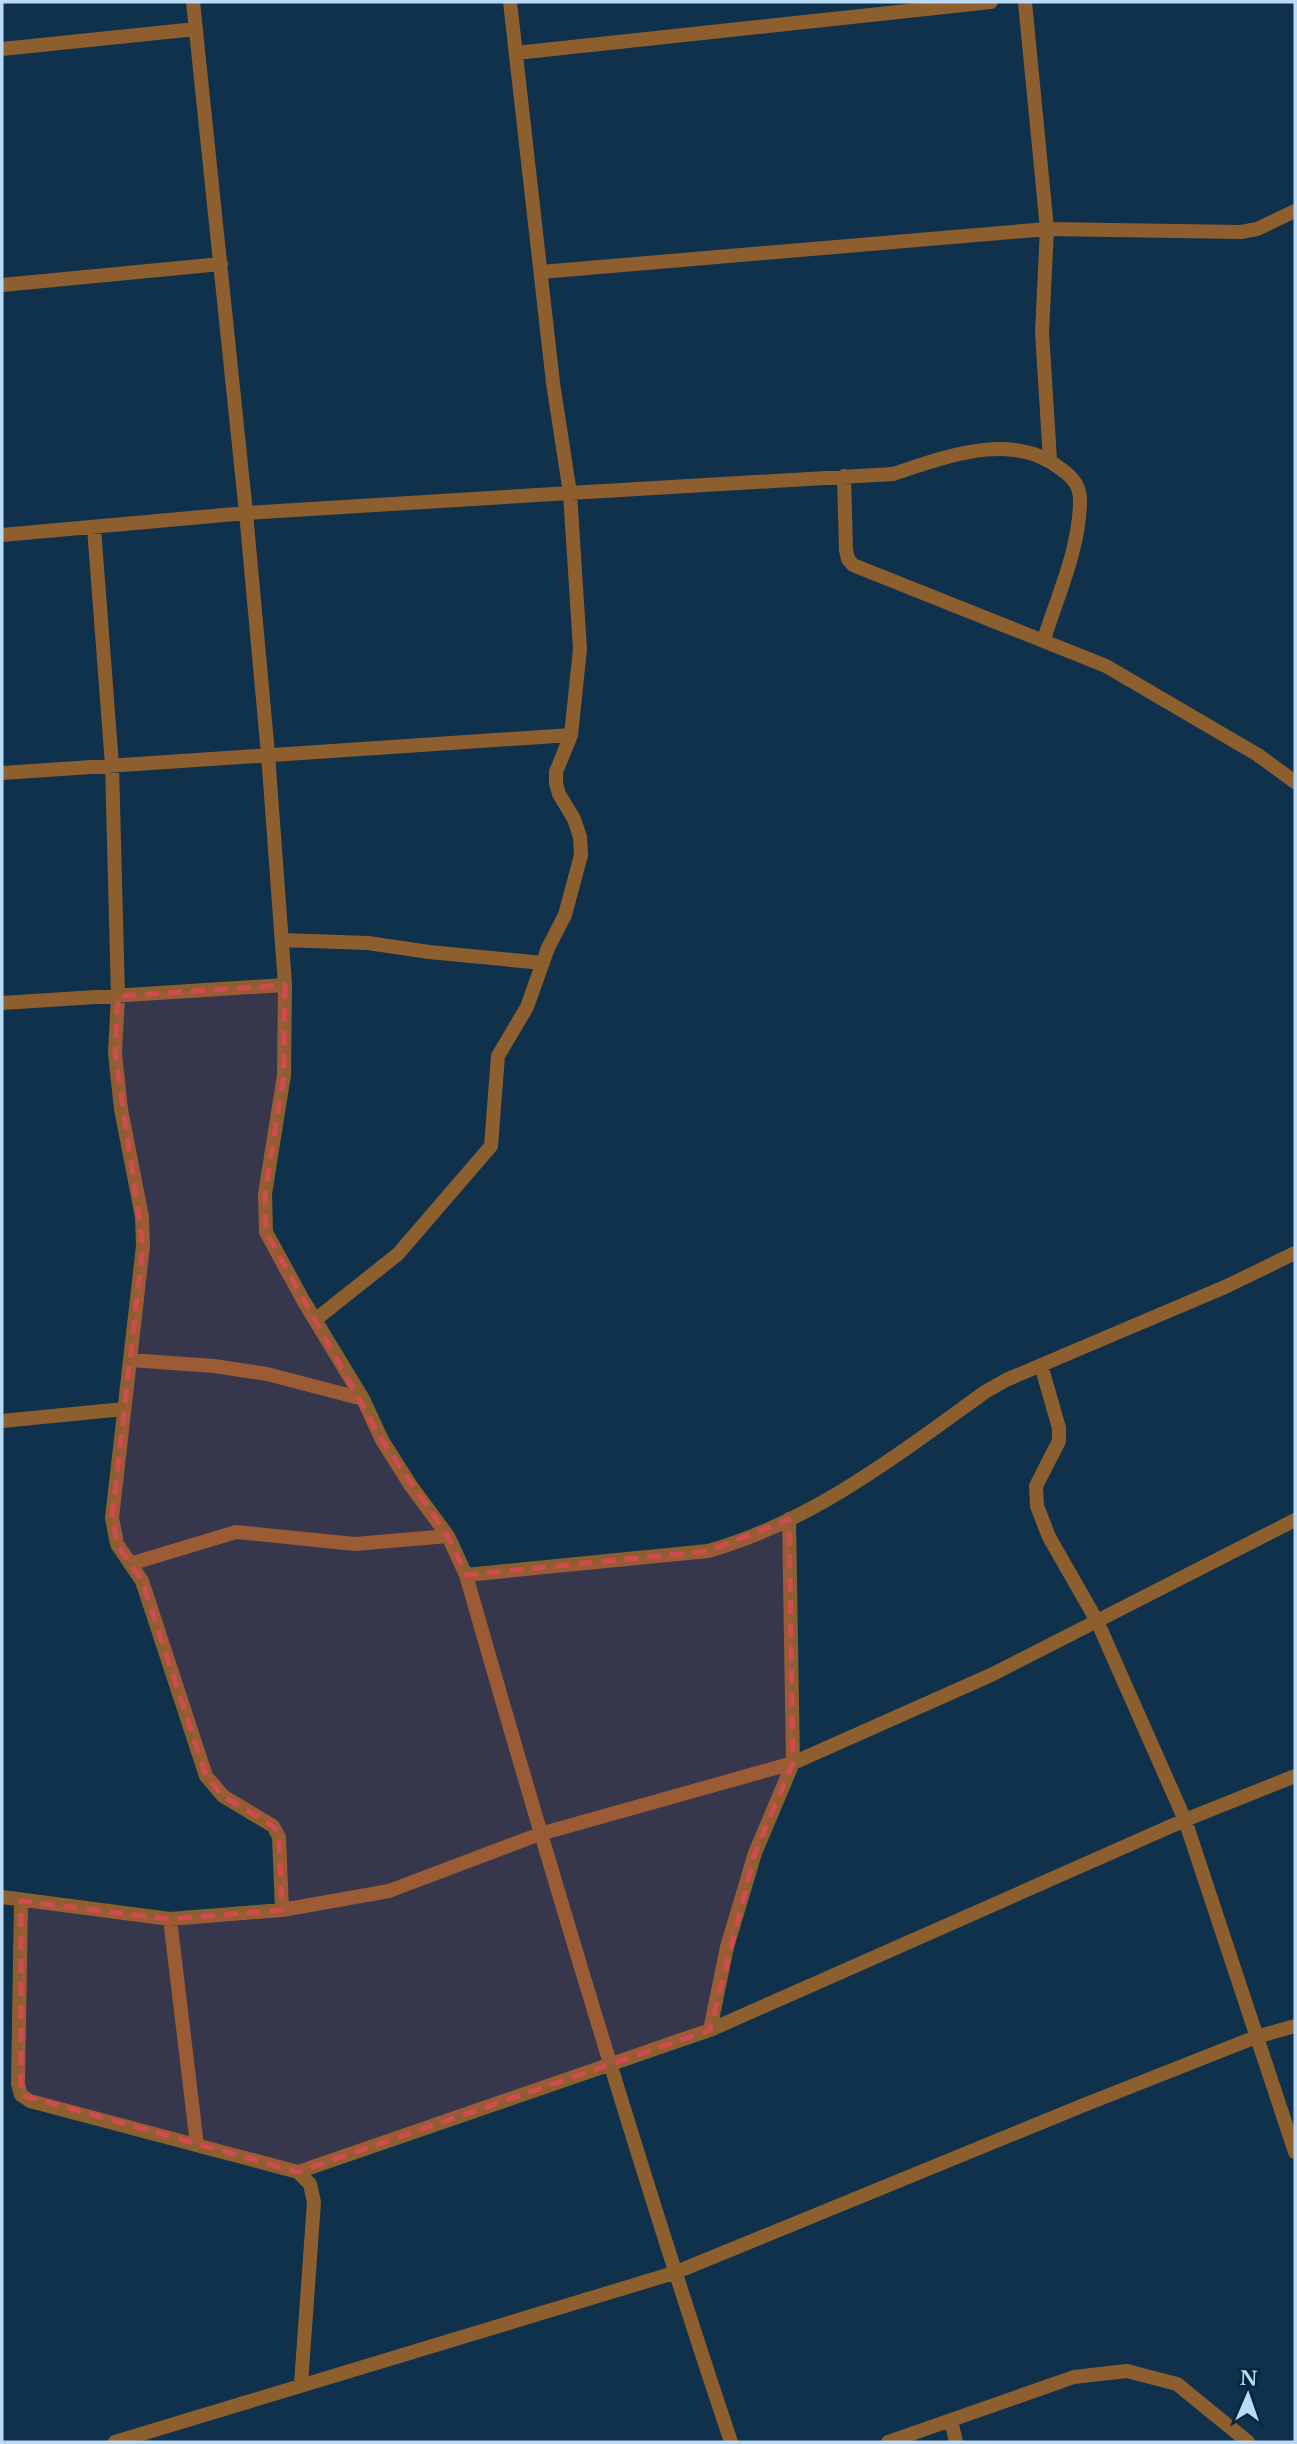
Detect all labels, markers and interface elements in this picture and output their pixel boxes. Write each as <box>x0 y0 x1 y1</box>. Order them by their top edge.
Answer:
north arrow <box>1213 2360 1283 2430</box>
text: N <box>1239 2367 1258 2390</box>

